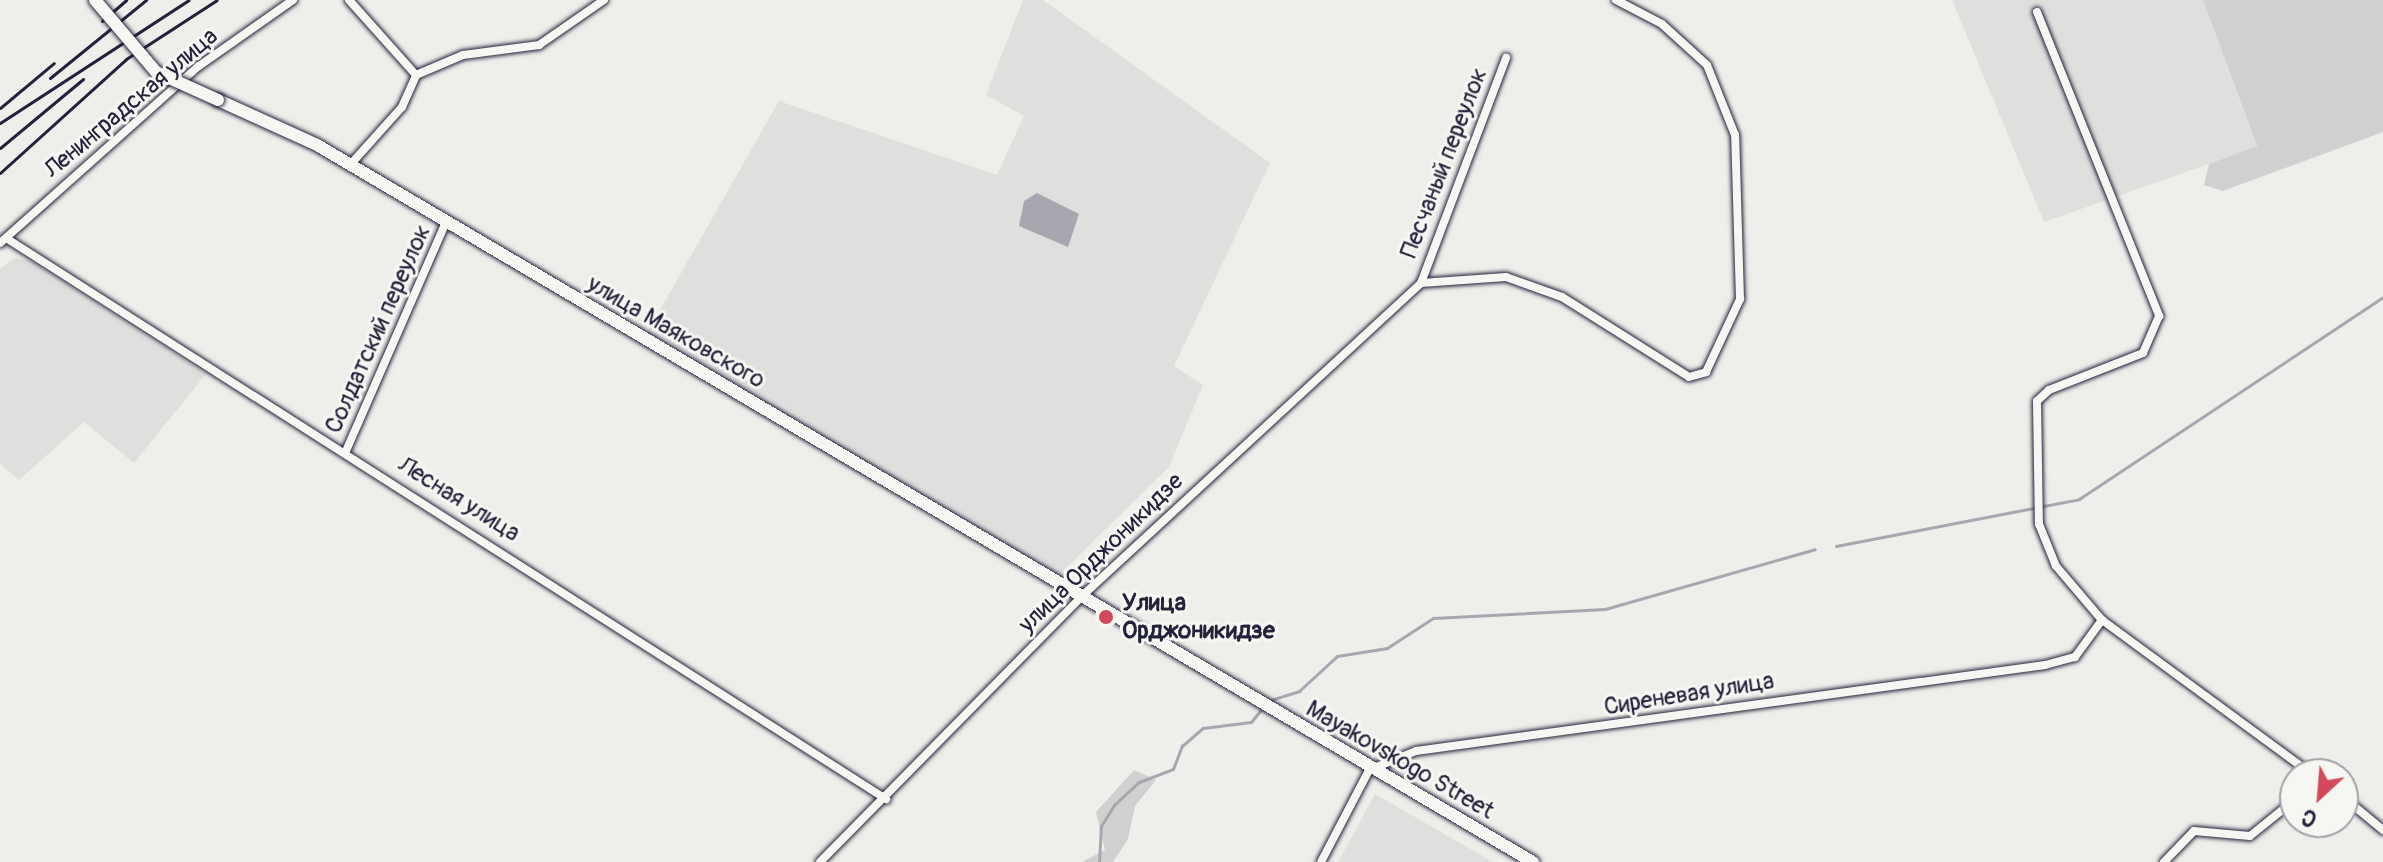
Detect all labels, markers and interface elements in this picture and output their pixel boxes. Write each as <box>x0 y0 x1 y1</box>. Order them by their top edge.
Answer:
street label: Ленинградская улица <box>38 22 224 184</box>
street label: Песчаный переулок <box>1395 64 1493 262</box>
street label: Солдатский переулок <box>319 220 437 438</box>
street label: улица Маяковского <box>582 269 770 395</box>
street label: Лесная улица <box>393 450 525 548</box>
street label: улица Орджоникидзе <box>1013 467 1189 639</box>
place label: Улица Орджоникидзе <box>1122 589 1275 645</box>
marker: Улица Орджоникидзе <box>1097 608 1115 626</box>
street label: Сиреневая улица <box>1602 666 1776 722</box>
street label: Mayakovskogo Street <box>1301 694 1499 826</box>
north arrow <box>2279 758 2359 838</box>
text: С <box>2297 802 2322 833</box>

